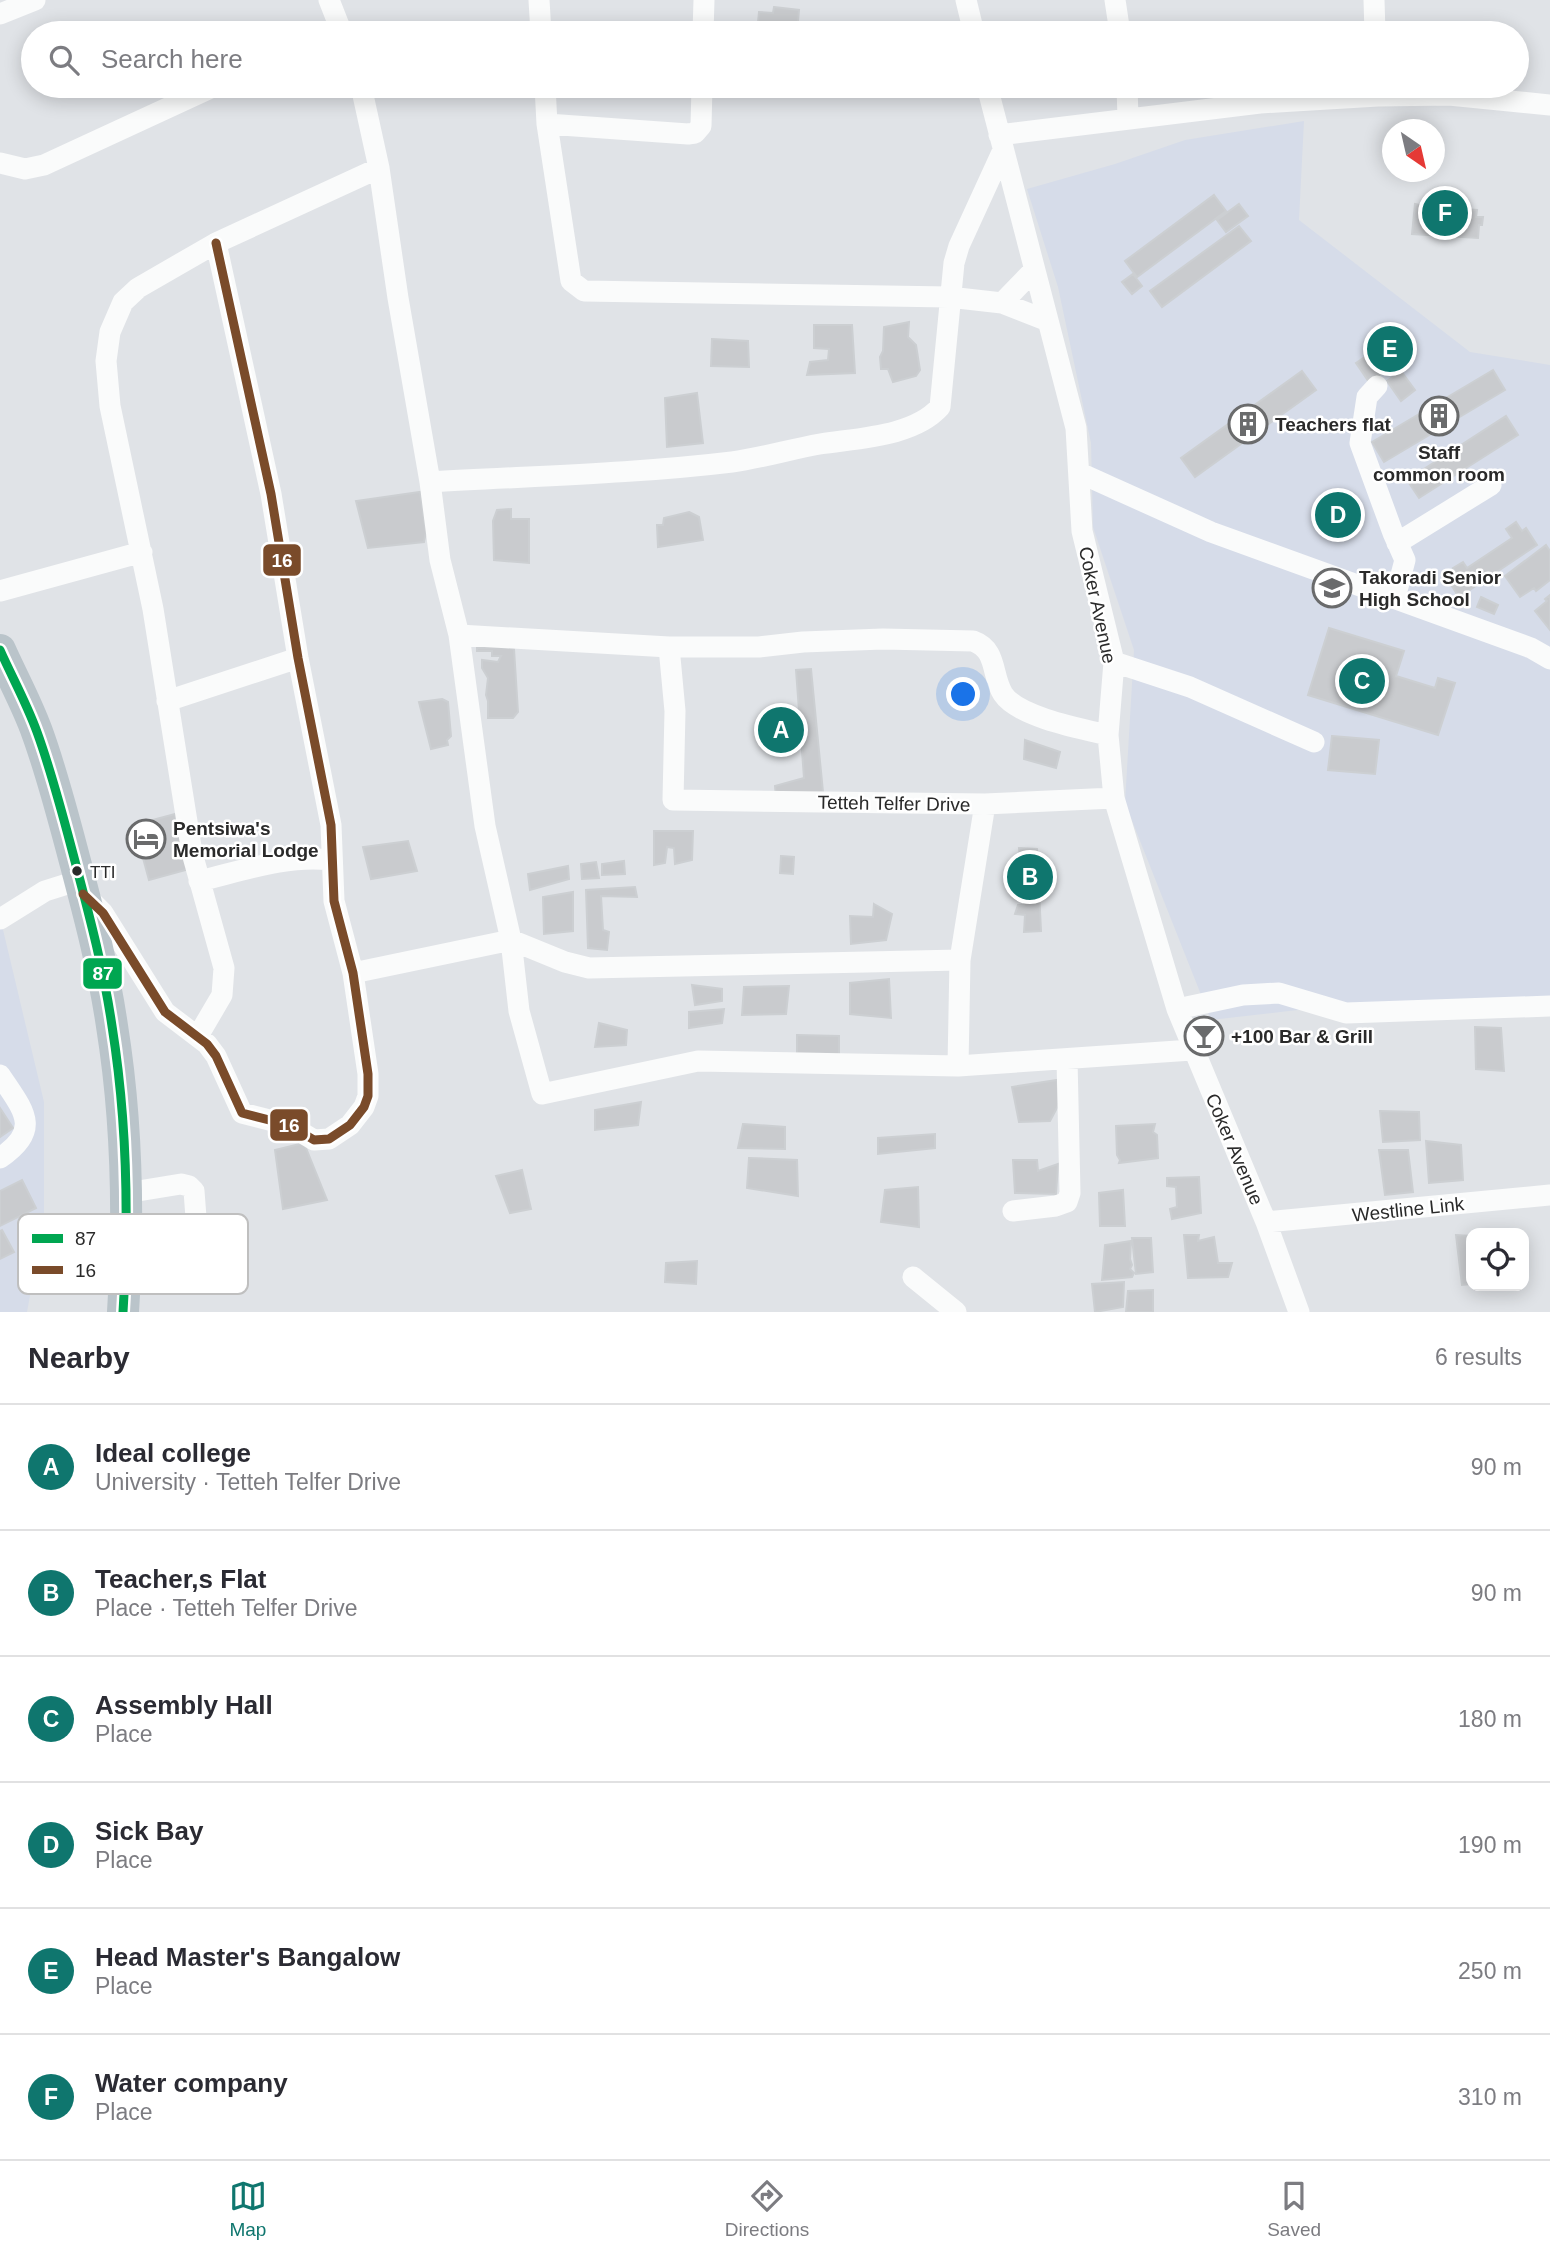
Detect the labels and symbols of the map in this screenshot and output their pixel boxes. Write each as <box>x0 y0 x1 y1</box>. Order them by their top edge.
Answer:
north arrow <box>1382 119 1445 182</box>
pin: F <box>1422 187 1468 239</box>
pin: E <box>1367 323 1413 375</box>
building icon: Staff common room <box>1418 395 1460 437</box>
building icon: Teachers flat <box>1227 403 1269 445</box>
place label: Teachers flat <box>1275 414 1391 435</box>
place label: Staff common room <box>1373 442 1505 485</box>
pin: D <box>1315 489 1361 541</box>
line badge: 16 <box>262 543 302 577</box>
street label: Coker Avenue <box>1075 545 1120 665</box>
text: 16 <box>271 550 293 571</box>
school or university icon: Takoradi Senior High School <box>1311 567 1353 609</box>
place label: Takoradi Senior High School <box>1359 567 1502 610</box>
pin: C <box>1339 655 1385 707</box>
your location <box>946 677 980 711</box>
pin: A <box>758 704 804 756</box>
street label: Tetteh Telfer Drive <box>817 792 971 815</box>
hotel icon: Pentsiwa's Memorial Lodge <box>125 818 167 860</box>
place label: Pentsiwa's Memorial Lodge <box>173 818 319 861</box>
pin: B <box>1007 851 1053 903</box>
place label: TTI <box>90 863 116 882</box>
marker: TTI <box>70 864 84 878</box>
line badge: 87 <box>82 957 123 990</box>
text: 87 <box>92 963 114 984</box>
bar icon: +100 Bar & Grill <box>1183 1015 1225 1057</box>
place label: +100 Bar & Grill <box>1231 1026 1373 1047</box>
street label: Coker Avenue <box>1202 1090 1267 1208</box>
line badge: 16 <box>269 1108 309 1142</box>
text: 16 <box>278 1115 300 1136</box>
street label: Westline Link <box>1351 1193 1466 1226</box>
legend <box>18 1214 248 1294</box>
text: 87 <box>75 1228 96 1249</box>
text: 16 <box>75 1260 96 1281</box>

